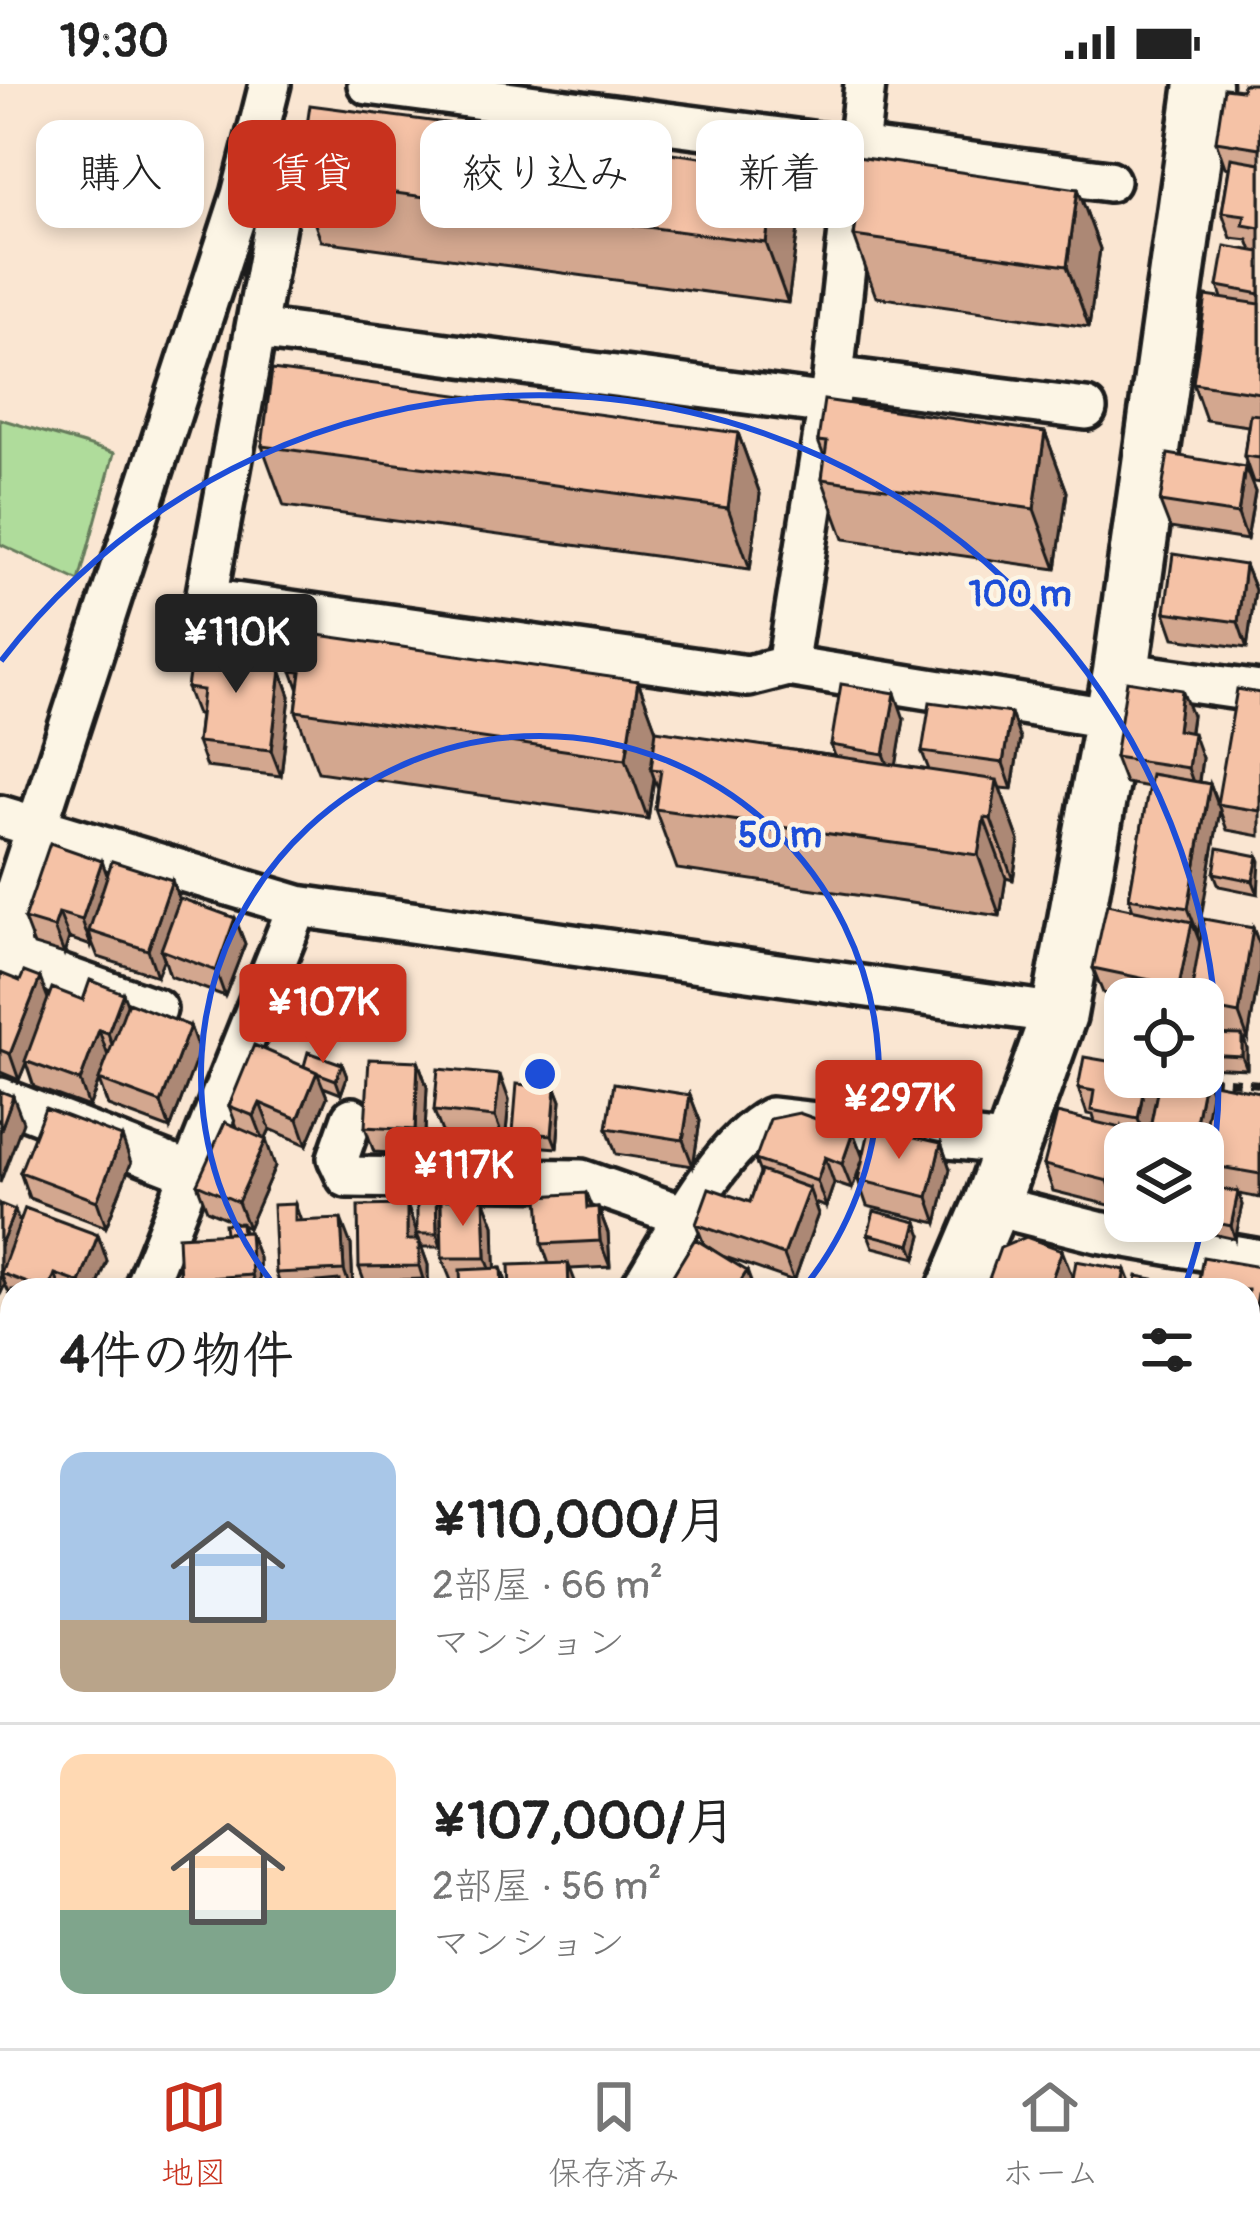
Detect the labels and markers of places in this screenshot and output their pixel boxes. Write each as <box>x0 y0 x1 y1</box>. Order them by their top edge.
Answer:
pin: ¥110K <box>152 594 320 696</box>
pin: ¥107K <box>239 964 407 1066</box>
centre of rings <box>519 1053 561 1095</box>
pin: ¥297K <box>815 1060 983 1162</box>
pin: ¥117K <box>379 1127 547 1229</box>

